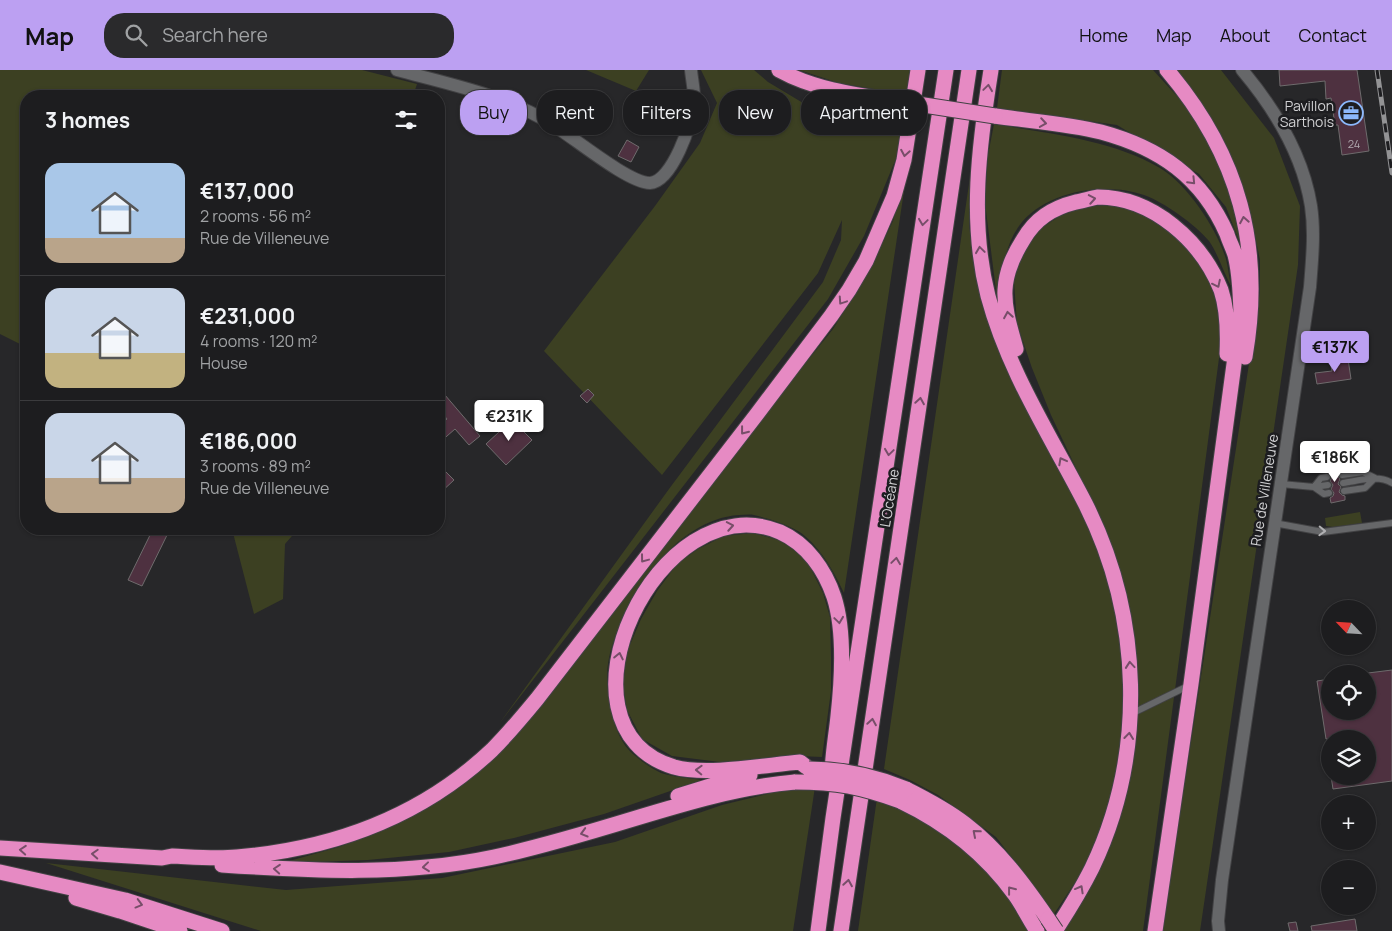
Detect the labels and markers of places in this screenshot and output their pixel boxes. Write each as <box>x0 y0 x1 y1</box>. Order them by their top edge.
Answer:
place label: Pavillon Sarthois <box>1280 96 1334 131</box>
office icon: Pavillon Sarthois <box>1338 100 1364 126</box>
pin: €137K <box>1300 330 1370 373</box>
pin: €231K <box>474 400 544 442</box>
pin: €186K <box>1300 440 1370 483</box>

